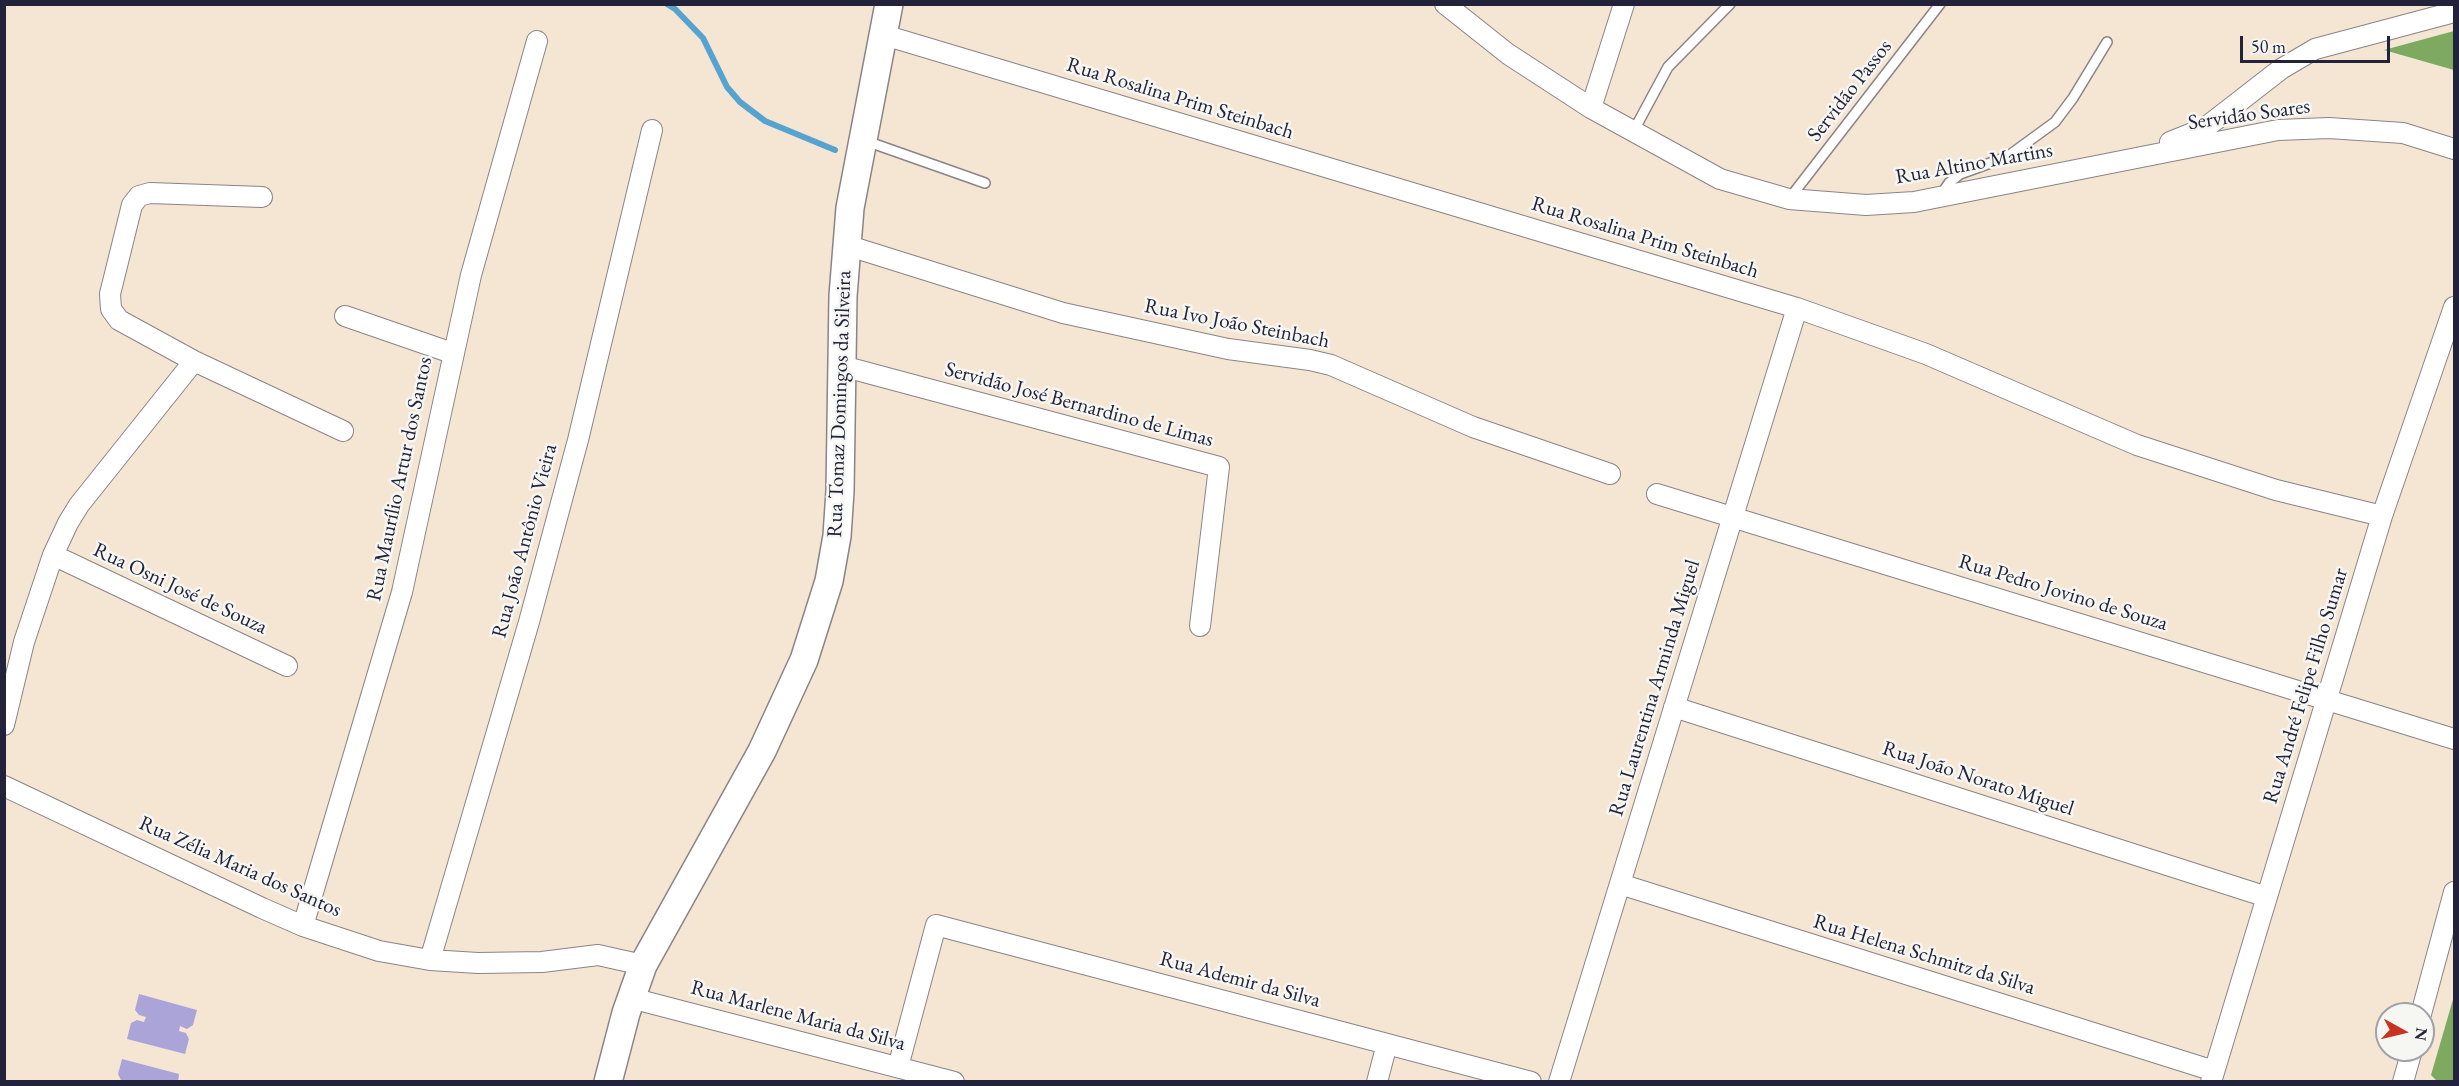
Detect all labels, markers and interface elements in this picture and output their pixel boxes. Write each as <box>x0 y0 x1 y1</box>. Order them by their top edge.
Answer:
scale bar <box>2243 24 2393 62</box>
street label: Servidão Passos <box>1802 35 1898 147</box>
text: 50 m <box>2251 35 2286 58</box>
street label: Rua Rosalina Prim Steinbach <box>1063 52 1297 146</box>
street label: Servidão Soares <box>2186 94 2312 136</box>
street label: Rua Altino Martins <box>1893 138 2055 190</box>
street label: Rua Rosalina Prim Steinbach <box>1528 191 1762 285</box>
street label: Rua Tomaz Domingos da Silveira <box>823 270 857 538</box>
street label: Rua Ivo João Steinbach <box>1142 294 1332 354</box>
street label: Rua Maurílio Artur dos Santos <box>362 355 438 603</box>
street label: Servidão José Bernardino de Limas <box>942 357 1216 453</box>
street label: Rua João Antônio Vieira <box>487 441 563 641</box>
street label: Rua Osni José de Souza <box>89 538 271 640</box>
street label: Rua Pedro Jovino de Souza <box>1955 549 2171 637</box>
street label: Rua Laurentina Arminda Miguel <box>1604 557 1706 819</box>
street label: Rua André Felipe Filho Sumar <box>2258 565 2354 807</box>
street label: Rua João Norato Miguel <box>1879 736 2077 822</box>
street label: Rua Zélia Maria dos Santos <box>135 811 345 923</box>
street label: Rua Helena Schmitz da Silva <box>1810 909 2038 1001</box>
street label: Rua Ademir da Silva <box>1157 946 1323 1014</box>
street label: Rua Marlene Maria da Silva <box>688 975 908 1057</box>
north arrow <box>2375 1002 2435 1062</box>
text: N <box>2410 1026 2433 1042</box>

